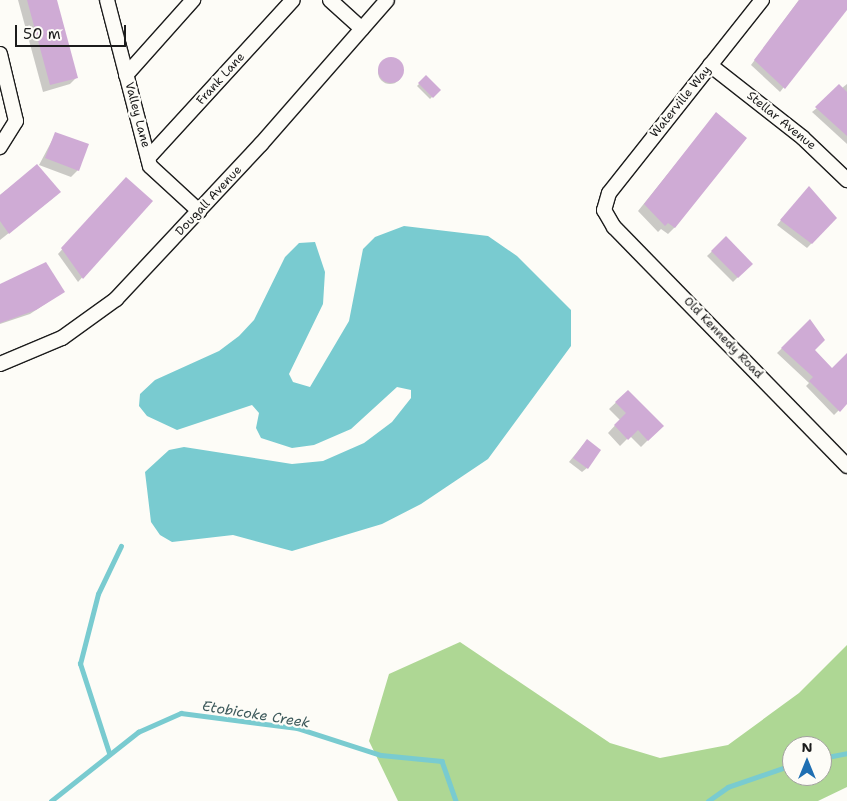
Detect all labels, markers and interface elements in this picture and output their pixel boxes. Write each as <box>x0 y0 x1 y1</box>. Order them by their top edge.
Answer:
scale bar <box>18 15 129 47</box>
text: 50 m <box>23 24 61 44</box>
street label: Frank Lane <box>194 50 248 108</box>
street label: Waterville Way <box>648 63 714 141</box>
street label: Valley Lane <box>121 81 153 149</box>
street label: Stellar Avenue <box>744 89 818 153</box>
street label: Dougall Avenue <box>173 163 245 239</box>
street label: Old Kennedy Road <box>680 294 766 382</box>
water label: Etobicoke Creek <box>201 697 311 731</box>
north arrow <box>782 736 832 786</box>
text: N <box>801 738 813 756</box>

